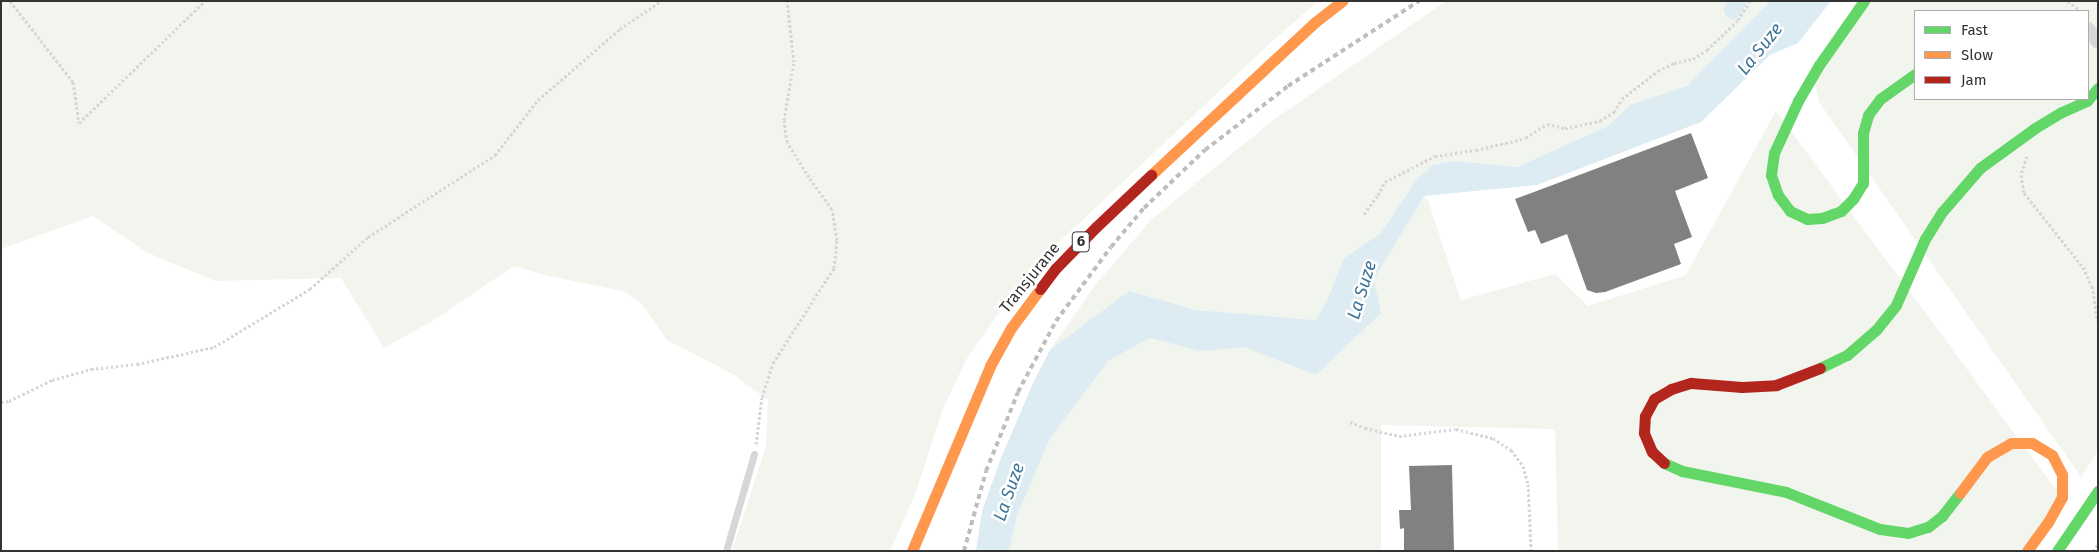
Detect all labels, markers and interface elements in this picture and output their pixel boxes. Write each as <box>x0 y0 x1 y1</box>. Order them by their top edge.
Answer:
legend <box>1914 10 2089 100</box>
water label: La Suze <box>1733 19 1787 79</box>
text: Fast <box>1961 21 1988 39</box>
text: Slow <box>1961 46 1993 64</box>
text: Jam <box>1961 71 1987 89</box>
road number: 6 <box>1071 230 1091 254</box>
street label: Transjurane <box>996 239 1064 317</box>
water label: La Suze <box>1343 258 1381 322</box>
water label: La Suze <box>989 460 1029 524</box>

